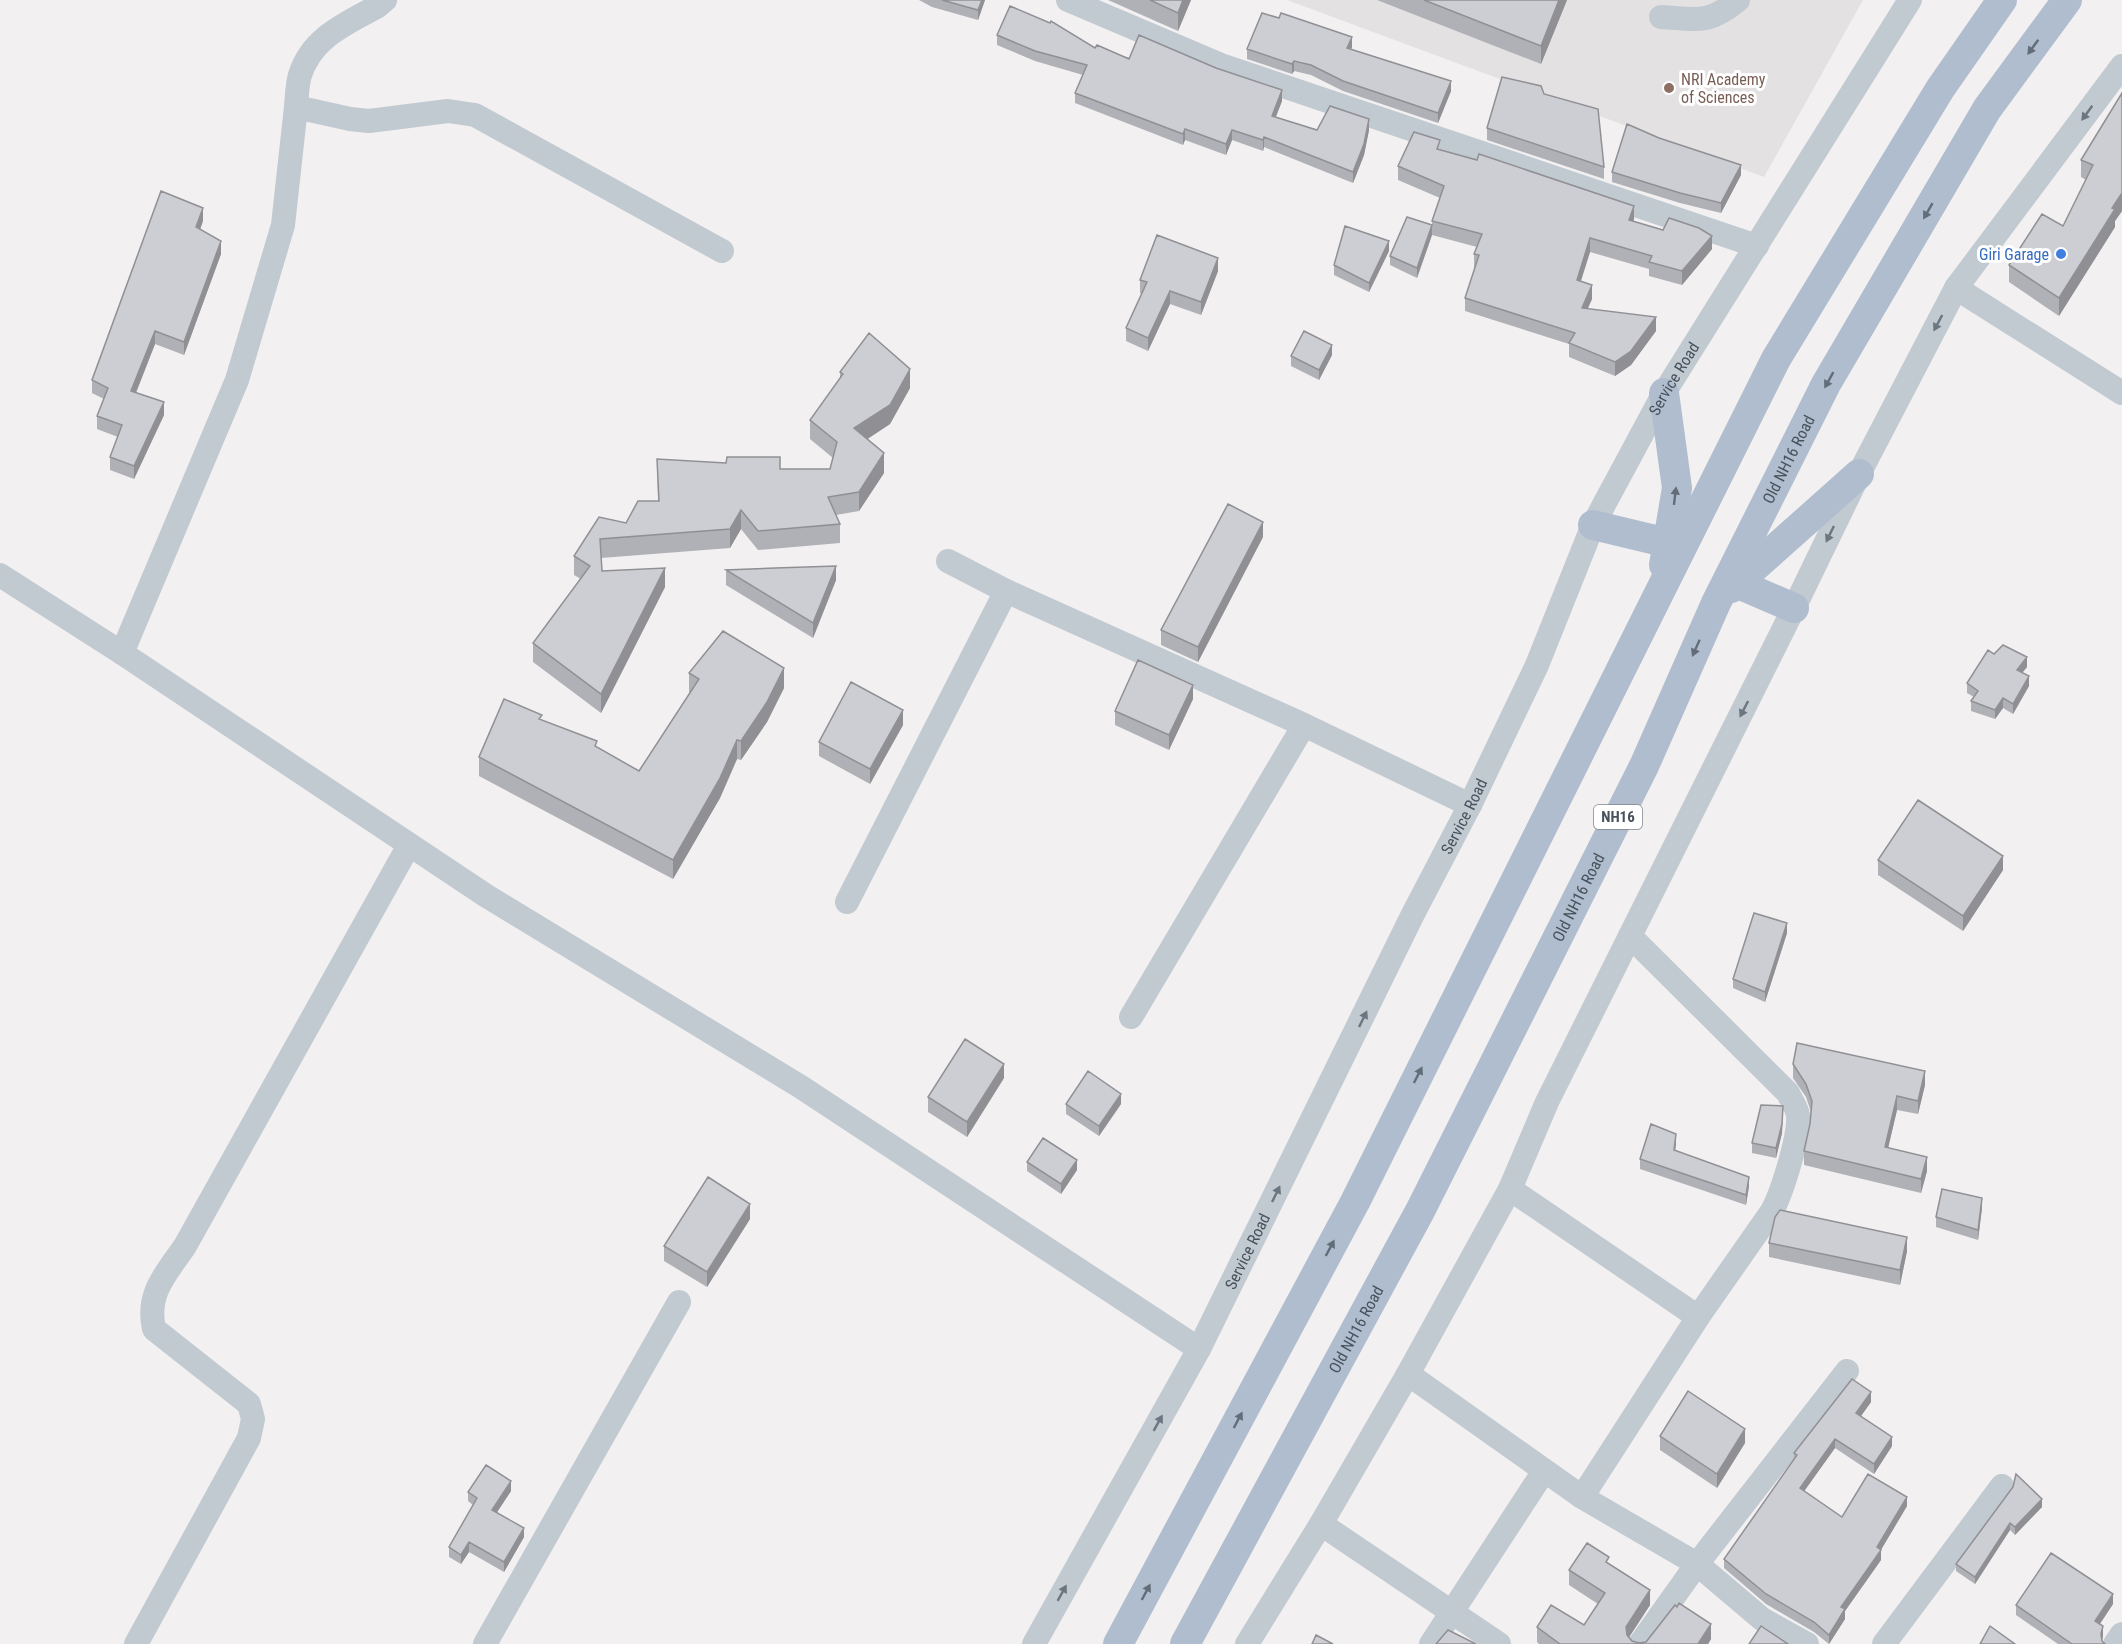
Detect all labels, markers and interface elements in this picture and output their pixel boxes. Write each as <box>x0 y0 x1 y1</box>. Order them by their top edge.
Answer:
one-way arrow <box>2027 40 2039 55</box>
place label: NRI Academy of Sciences <box>1681 70 1766 107</box>
marker: NRI Academy of Sciences <box>1662 81 1676 95</box>
one-way arrow <box>2081 104 2093 120</box>
one-way arrow <box>1922 203 1933 219</box>
place label: Giri Garage <box>1979 245 2049 264</box>
marker: Giri Garage <box>2054 247 2068 261</box>
one-way arrow <box>1933 315 1943 332</box>
street label: Service Road <box>1644 339 1703 418</box>
one-way arrow <box>1824 371 1834 388</box>
street label: Old NH16 Road <box>1758 412 1818 506</box>
one-way arrow <box>1670 486 1680 505</box>
one-way arrow <box>1825 525 1834 542</box>
one-way arrow <box>1691 640 1701 658</box>
one-way arrow <box>1739 700 1748 717</box>
street label: Service Road <box>1437 775 1491 857</box>
road number: NH16 <box>1594 805 1642 829</box>
street label: Old NH16 Road <box>1548 850 1608 944</box>
one-way arrow <box>1358 1011 1367 1028</box>
one-way arrow <box>1414 1066 1423 1083</box>
one-way arrow <box>1271 1185 1281 1202</box>
street label: Service Road <box>1220 1210 1274 1292</box>
one-way arrow <box>1325 1240 1335 1257</box>
street label: Old NH16 Road <box>1324 1282 1387 1376</box>
one-way arrow <box>1233 1412 1243 1429</box>
one-way arrow <box>1152 1415 1163 1431</box>
one-way arrow <box>1057 1584 1067 1601</box>
one-way arrow <box>1141 1584 1151 1601</box>

